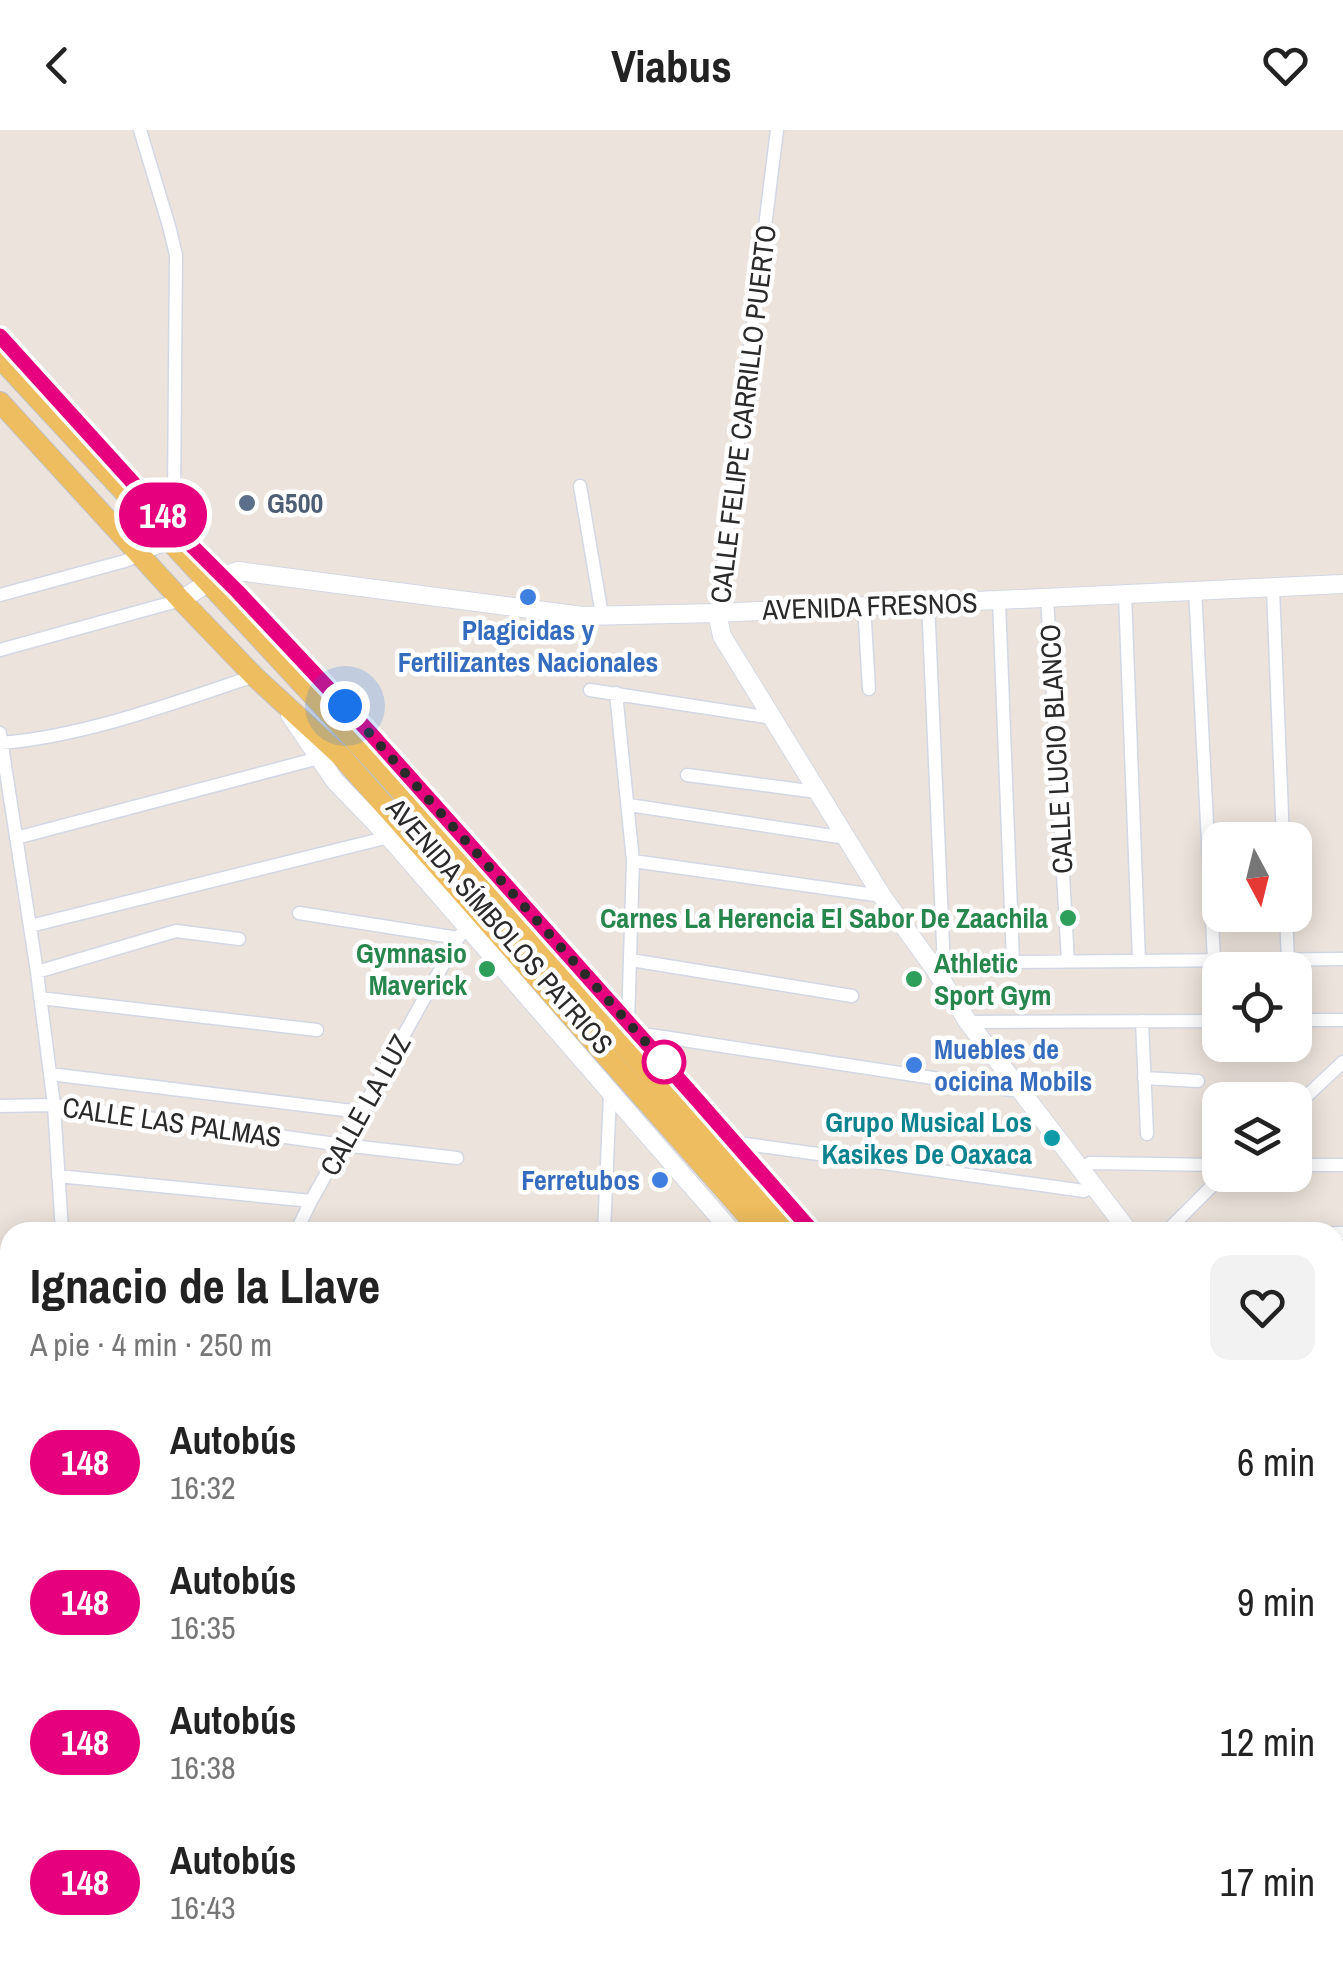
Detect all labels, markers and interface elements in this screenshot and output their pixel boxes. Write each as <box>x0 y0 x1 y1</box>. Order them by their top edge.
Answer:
text: Viabus <box>611 35 732 96</box>
icon: back <box>30 38 85 93</box>
icon: heart <box>1258 38 1313 93</box>
street label: CALLE FELIPE CARRILLO PUERTO <box>701 223 785 605</box>
line badge: 148 <box>106 482 220 548</box>
place label: G500 <box>267 484 323 522</box>
text: 148 <box>139 492 187 539</box>
marker: G500 <box>236 492 258 514</box>
street label: AVENIDA FRESNOS <box>761 583 978 629</box>
marker: Plagicidas y Fertilizantes Nacionales <box>517 586 539 608</box>
place label: Plagicidas y Fertilizantes Nacionales <box>398 611 658 681</box>
street label: CALLE LUCIO BLANCO <box>1030 623 1082 875</box>
your location <box>320 681 370 731</box>
street label: AVENIDA SÍMBOLOS PATRIOS <box>377 789 622 1062</box>
north arrow <box>1202 822 1312 932</box>
map controls <box>1202 822 1312 1192</box>
place label: Carnes La Herencia El Sabor De Zaachila <box>600 899 1048 937</box>
marker: Carnes La Herencia El Sabor De Zaachila <box>1057 907 1079 929</box>
place label: Gymnasio Maverick <box>356 934 467 1004</box>
place label: Athletic Sport Gym <box>934 944 1051 1014</box>
button: locate <box>1202 952 1312 1062</box>
marker: Gymnasio Maverick <box>476 958 498 980</box>
marker: Athletic Sport Gym <box>903 968 925 990</box>
street label: CALLE LA LUZ <box>311 1028 419 1182</box>
place label: Muebles de ocicina Mobils <box>934 1030 1092 1100</box>
unlabelled marker <box>643 1041 685 1083</box>
marker: Muebles de ocicina Mobils <box>903 1054 925 1076</box>
button: layers <box>1202 1082 1312 1192</box>
street label: CALLE LAS PALMAS <box>60 1088 284 1156</box>
place label: Grupo Musical Los Kasikes De Oaxaca <box>821 1103 1032 1173</box>
marker: Grupo Musical Los Kasikes De Oaxaca <box>1041 1127 1063 1149</box>
place label: Ferretubos <box>521 1161 640 1199</box>
marker: Ferretubos <box>649 1169 671 1191</box>
text: Ignacio de la Llave <box>30 1253 380 1318</box>
button: heart <box>1210 1255 1315 1360</box>
text: A pie · 4 min · 250 m <box>30 1323 272 1366</box>
text: Autobús <box>170 1415 296 1466</box>
text: 6 min <box>1237 1437 1315 1488</box>
text: 148 <box>61 1439 109 1486</box>
text: 16:32 <box>170 1466 236 1509</box>
text: Autobús <box>170 1555 296 1606</box>
text: 9 min <box>1237 1577 1315 1628</box>
text: 148 <box>61 1579 109 1626</box>
text: 16:35 <box>170 1606 236 1649</box>
text: Autobús <box>170 1695 296 1746</box>
text: 12 min <box>1220 1717 1315 1768</box>
text: 148 <box>61 1719 109 1766</box>
text: 16:38 <box>170 1746 236 1789</box>
text: Autobús <box>170 1835 296 1886</box>
text: 17 min <box>1220 1857 1315 1908</box>
text: 148 <box>61 1859 109 1906</box>
text: 16:43 <box>170 1886 236 1929</box>

